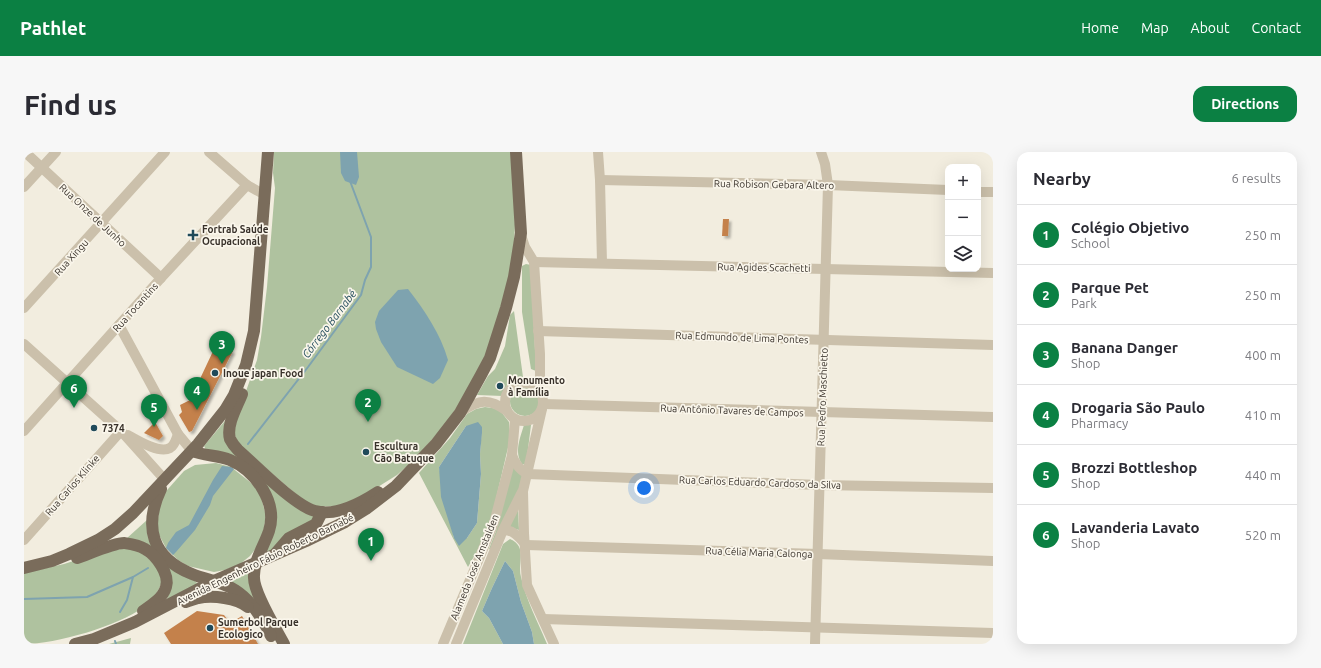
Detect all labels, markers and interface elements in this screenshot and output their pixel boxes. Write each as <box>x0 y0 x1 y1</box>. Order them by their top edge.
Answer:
text: Pathlet <box>20 17 86 39</box>
text: Home <box>1081 20 1119 36</box>
text: Map <box>1141 20 1169 36</box>
text: About <box>1191 20 1230 36</box>
text: Contact <box>1252 20 1301 36</box>
button: Directions <box>1193 86 1297 122</box>
text: Find us <box>24 89 117 120</box>
map controls <box>945 164 981 272</box>
button: + <box>945 164 981 200</box>
text: Nearby <box>1033 169 1091 188</box>
text: 6 results <box>1231 171 1281 185</box>
street label: Rua Robison Gebara Altero <box>714 178 834 191</box>
street label: Rua Onze de Junho <box>57 182 128 249</box>
button: − <box>945 200 981 236</box>
text: Colégio Objetivo <box>1071 219 1189 236</box>
place label: Fortrab Saúde Ocupacional <box>202 223 269 247</box>
text: 1 <box>1042 228 1050 242</box>
text: 250 m <box>1245 228 1281 242</box>
marker: Fortrab Saúde Ocupacional <box>187 229 199 241</box>
button: layers <box>945 236 981 272</box>
text: School <box>1071 236 1110 250</box>
street label: Rua Xingu <box>52 237 91 278</box>
street label: Rua Agides Scachetti <box>717 261 811 274</box>
text: Parque Pet <box>1071 279 1149 296</box>
street label: Rua Tocantins <box>110 281 160 334</box>
water label: Córrego Barnabé <box>300 287 359 360</box>
text: 2 <box>1042 288 1050 302</box>
text: 250 m <box>1245 288 1281 302</box>
text: Park <box>1071 296 1097 310</box>
street label: Rua Edmundo de Lima Pontes <box>675 330 809 345</box>
pin: 3 <box>209 331 235 364</box>
text: Banana Danger <box>1071 339 1178 356</box>
street label: Rua Pedro Maschietto <box>815 347 830 446</box>
text: 3 <box>1042 348 1050 362</box>
text: 400 m <box>1245 348 1281 362</box>
text: Shop <box>1071 356 1100 370</box>
marker: Inoue japan Food <box>210 368 220 378</box>
place label: Inoue japan Food <box>223 368 303 379</box>
pin: 6 <box>61 375 87 408</box>
place label: Monumento à Família <box>508 375 565 398</box>
pin: 4 <box>184 377 210 410</box>
marker: Monumento à Família <box>495 381 505 391</box>
pin: 2 <box>355 389 381 422</box>
pin: 5 <box>141 394 167 427</box>
text: Drogaria São Paulo <box>1071 399 1205 416</box>
street label: Rua Antônio Tavares de Campos <box>660 402 804 419</box>
text: 4 <box>1042 408 1050 422</box>
text: 410 m <box>1245 408 1281 422</box>
text: Pharmacy <box>1071 416 1128 430</box>
marker: 7374 <box>89 423 99 433</box>
place label: 7374 <box>102 423 125 434</box>
place label: Escultura Cão Batuque <box>374 441 434 464</box>
marker: Escultura Cão Batuque <box>361 447 371 457</box>
street label: Rua Carlos Klinke <box>43 453 102 518</box>
text: Brozzi Bottleshop <box>1071 459 1197 476</box>
text: 5 <box>1042 468 1050 482</box>
text: 440 m <box>1245 468 1281 482</box>
street label: Rua Carlos Eduardo Cardoso da Silva <box>679 474 841 491</box>
text: Shop <box>1071 476 1100 490</box>
your location <box>634 478 654 498</box>
street label: Avenida Engenheiro Fábio Roberto Barnabé <box>175 512 355 607</box>
street label: Alameda José Amstalden <box>448 513 501 622</box>
text: Lavanderia Lavato <box>1071 519 1200 536</box>
pin: 1 <box>358 528 384 561</box>
text: 6 <box>1042 528 1050 542</box>
text: 520 m <box>1245 528 1281 542</box>
text: Shop <box>1071 536 1100 550</box>
street label: Rua Célia Maria Calonga <box>705 545 813 560</box>
place label: Sumerbol Parque Ecologico <box>218 617 299 640</box>
marker: Sumerbol Parque Ecologico <box>205 623 215 633</box>

